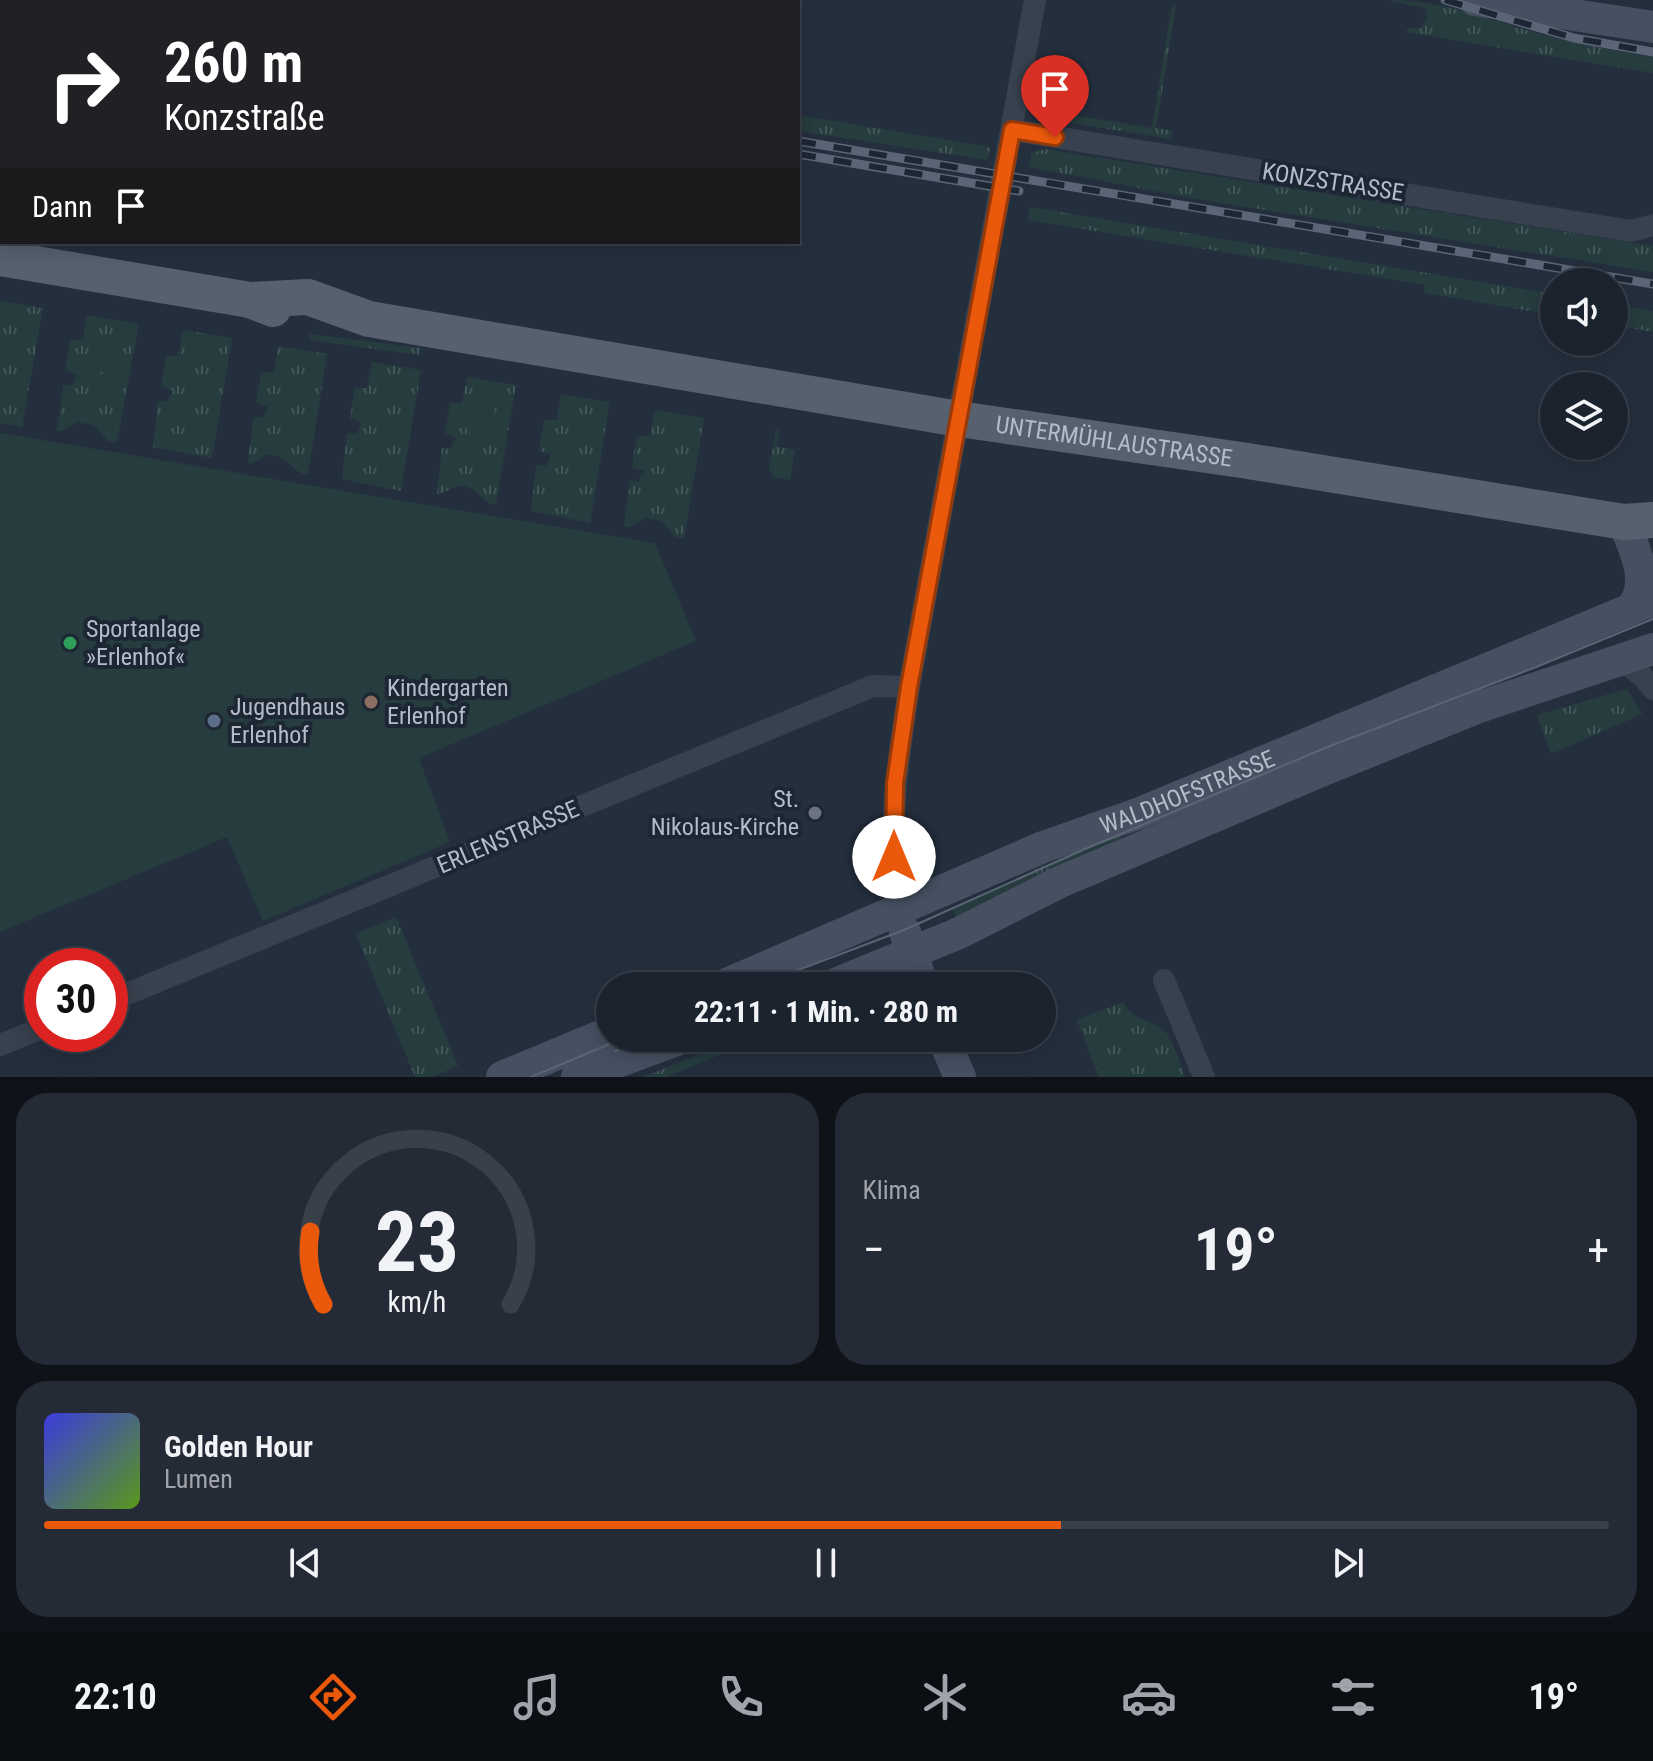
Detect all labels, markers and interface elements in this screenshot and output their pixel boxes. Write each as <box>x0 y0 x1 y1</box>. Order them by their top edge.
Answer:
text: 260 m <box>164 30 303 96</box>
icon: right <box>32 32 136 136</box>
pin <box>1021 55 1089 137</box>
icon: arrive <box>1033 67 1077 111</box>
text: Konzstraße <box>164 97 325 139</box>
street label: KONZSTRASSE <box>1260 157 1406 207</box>
icon: arrive <box>109 184 153 228</box>
text: Dann <box>32 189 93 224</box>
map controls <box>1540 268 1628 460</box>
button: sound <box>1540 268 1628 356</box>
button: layers <box>1540 372 1628 460</box>
street label: UNTERMÜHLAUSTRASSE <box>994 410 1234 473</box>
place label: Sportanlage »Erlenhof« <box>86 615 201 671</box>
marker: Sportanlage »Erlenhof« <box>61 634 79 652</box>
place label: Kindergarten Erlenhof <box>387 674 509 730</box>
place label: Jugendhaus Erlenhof <box>230 693 345 749</box>
marker: Kindergarten Erlenhof <box>362 693 380 711</box>
marker: Jugendhaus Erlenhof <box>205 712 223 730</box>
street label: WALDHOFSTRASSE <box>1096 745 1279 840</box>
place label: St. Nikolaus-Kirche <box>651 785 799 841</box>
street label: ERLENSTRASSE <box>433 795 583 879</box>
marker: St. Nikolaus-Kirche <box>806 804 824 822</box>
position arrow <box>852 815 936 899</box>
speed limit sign: 30 <box>24 948 128 1052</box>
text: 22:11 · 1 Min. · 280 m <box>694 994 958 1029</box>
text: Klima <box>863 1175 921 1205</box>
text: 23 <box>375 1194 459 1291</box>
text: 19° <box>1194 1214 1278 1285</box>
text: − <box>863 1224 885 1276</box>
text: + <box>1587 1224 1609 1276</box>
text: km/h <box>388 1285 447 1319</box>
text: Golden Hour <box>164 1429 313 1464</box>
text: Lumen <box>164 1464 233 1494</box>
icon: previous <box>283 1541 327 1585</box>
icon: pause <box>804 1541 848 1585</box>
icon: next <box>1326 1541 1370 1585</box>
icon: directions <box>305 1669 361 1725</box>
icon: music <box>509 1669 565 1725</box>
icon: phone <box>713 1669 769 1725</box>
icon: climate <box>917 1669 973 1725</box>
icon: car <box>1121 1669 1177 1725</box>
icon: filters <box>1325 1669 1381 1725</box>
text: 22:10 <box>74 1676 157 1718</box>
text: 19° <box>1529 1676 1579 1718</box>

